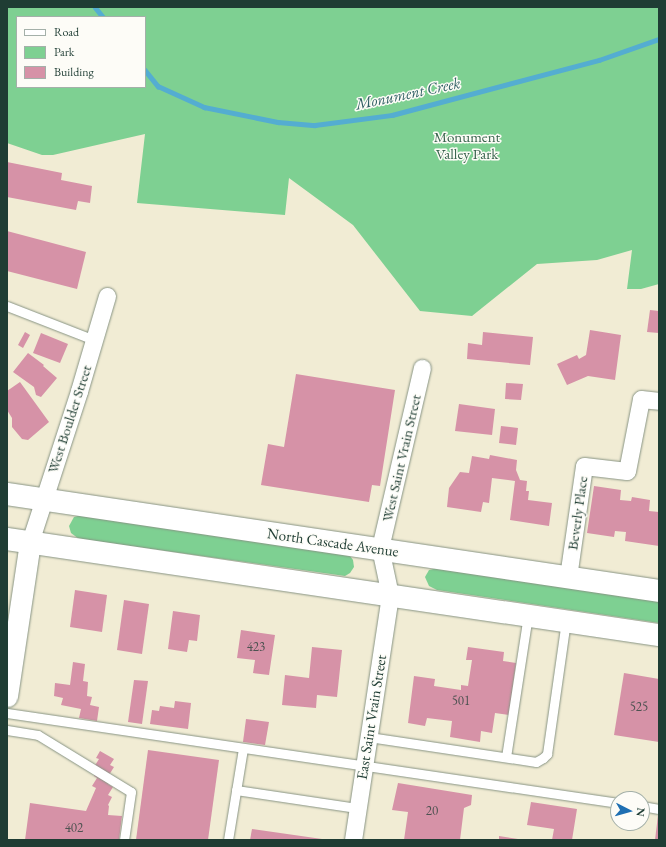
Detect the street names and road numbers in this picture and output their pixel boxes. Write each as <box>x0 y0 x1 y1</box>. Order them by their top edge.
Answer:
street label: West Boulder Street <box>43 363 95 475</box>
street label: West Saint Vrain Street <box>378 393 424 523</box>
street label: Beverly Place <box>563 475 591 551</box>
street label: North Cascade Avenue <box>266 524 400 560</box>
street label: East Saint Vrain Street <box>352 653 390 781</box>

